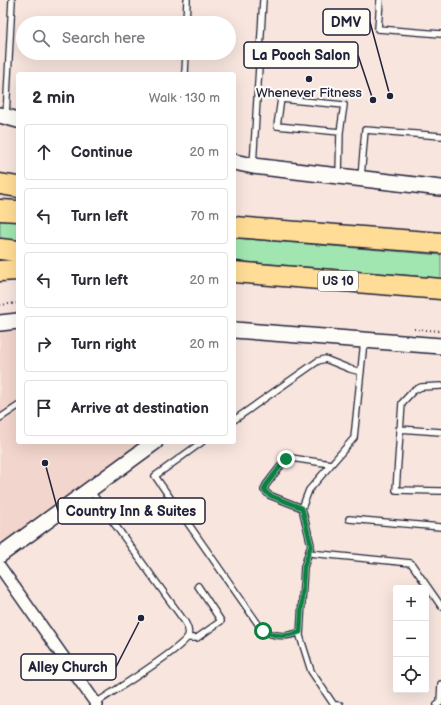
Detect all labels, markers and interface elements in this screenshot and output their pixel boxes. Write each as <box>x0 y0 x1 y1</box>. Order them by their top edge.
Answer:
callout: DMV <box>323 9 370 35</box>
text: DMV <box>331 14 362 31</box>
search box <box>16 16 236 60</box>
icon: search <box>30 27 52 49</box>
text: Search here <box>62 29 145 48</box>
callout: La Pooch Salon <box>244 42 358 68</box>
text: La Pooch Salon <box>252 47 351 64</box>
marker: Whenever Fitness <box>304 74 314 84</box>
place label: Whenever Fitness <box>256 85 363 101</box>
text: 2 min <box>32 88 75 108</box>
text: Walk · 130 m <box>149 90 220 106</box>
icon: ahead <box>33 141 55 163</box>
text: Continue <box>71 143 133 162</box>
text: 20 m <box>189 144 219 160</box>
icon: left <box>33 205 55 227</box>
text: Turn left <box>71 207 128 226</box>
text: 70 m <box>191 208 219 224</box>
icon: left <box>33 269 55 291</box>
text: Turn left <box>71 271 128 290</box>
road number: US 10 <box>318 271 358 291</box>
text: 20 m <box>189 272 219 288</box>
icon: right <box>33 333 55 355</box>
text: Turn right <box>71 335 136 354</box>
text: 20 m <box>189 336 219 352</box>
icon: arrive <box>33 397 55 419</box>
text: Arrive at destination <box>71 399 209 418</box>
route end <box>277 450 295 468</box>
callout: Country Inn & Suites <box>58 498 205 524</box>
text: Country Inn & Suites <box>66 503 196 520</box>
map controls <box>393 585 429 693</box>
button: + <box>393 585 429 621</box>
button: − <box>393 621 429 657</box>
route start <box>254 622 272 640</box>
callout: Alley Church <box>21 654 116 680</box>
button: locate <box>393 657 429 693</box>
text: Alley Church <box>27 659 108 676</box>

